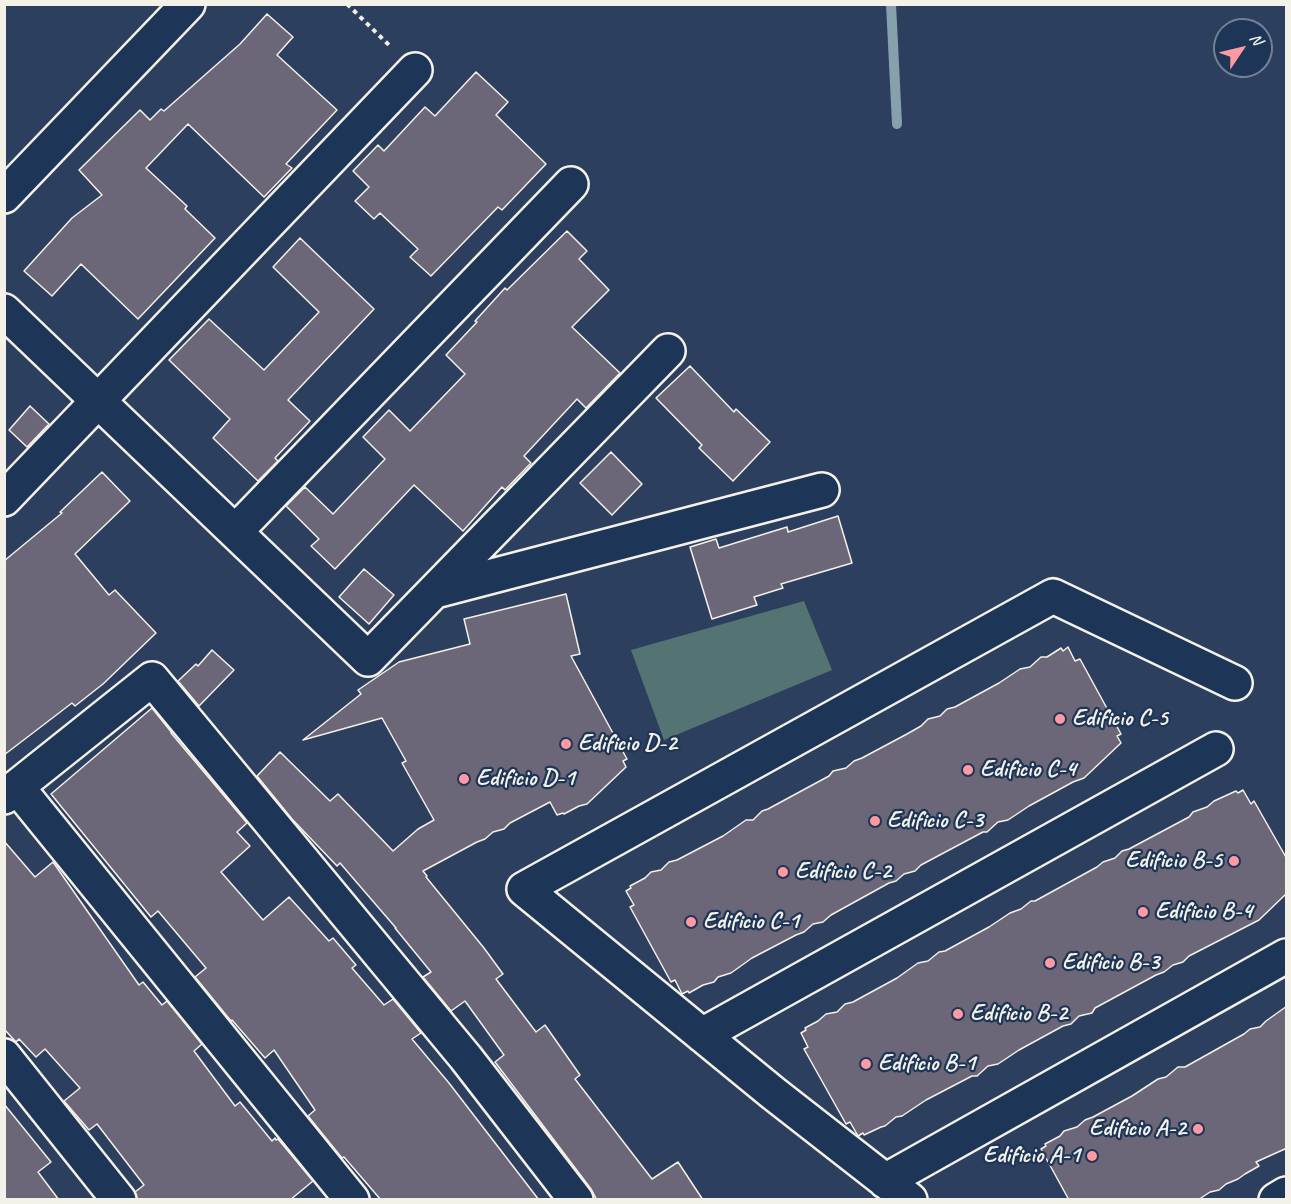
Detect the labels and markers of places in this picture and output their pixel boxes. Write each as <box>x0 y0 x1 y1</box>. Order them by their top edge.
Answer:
place label: Edificio C-5 <box>1072 705 1168 733</box>
marker: Edificio C-5 <box>1053 712 1067 726</box>
place label: Edificio D-2 <box>578 730 677 758</box>
marker: Edificio D-2 <box>559 737 573 751</box>
place label: Edificio C-4 <box>980 756 1076 784</box>
marker: Edificio C-4 <box>961 763 975 777</box>
place label: Edificio D-1 <box>476 765 575 793</box>
marker: Edificio D-1 <box>457 772 471 786</box>
place label: Edificio C-3 <box>887 807 983 835</box>
marker: Edificio C-3 <box>868 814 882 828</box>
place label: Edificio B-5 <box>1125 847 1222 875</box>
marker: Edificio B-5 <box>1227 854 1241 868</box>
place label: Edificio C-2 <box>795 858 891 886</box>
marker: Edificio C-2 <box>776 865 790 879</box>
place label: Edificio B-4 <box>1155 898 1252 926</box>
marker: Edificio B-4 <box>1136 905 1150 919</box>
place label: Edificio C-1 <box>703 908 799 936</box>
marker: Edificio C-1 <box>684 915 698 929</box>
place label: Edificio B-3 <box>1062 949 1159 977</box>
marker: Edificio B-3 <box>1043 956 1057 970</box>
place label: Edificio B-2 <box>970 1000 1067 1028</box>
marker: Edificio B-2 <box>951 1007 965 1021</box>
place label: Edificio B-1 <box>878 1050 975 1078</box>
marker: Edificio B-1 <box>859 1057 873 1071</box>
place label: Edificio A-2 <box>1089 1115 1186 1143</box>
marker: Edificio A-2 <box>1191 1122 1205 1136</box>
place label: Edificio A-1 <box>983 1142 1080 1170</box>
marker: Edificio A-1 <box>1085 1149 1099 1163</box>

